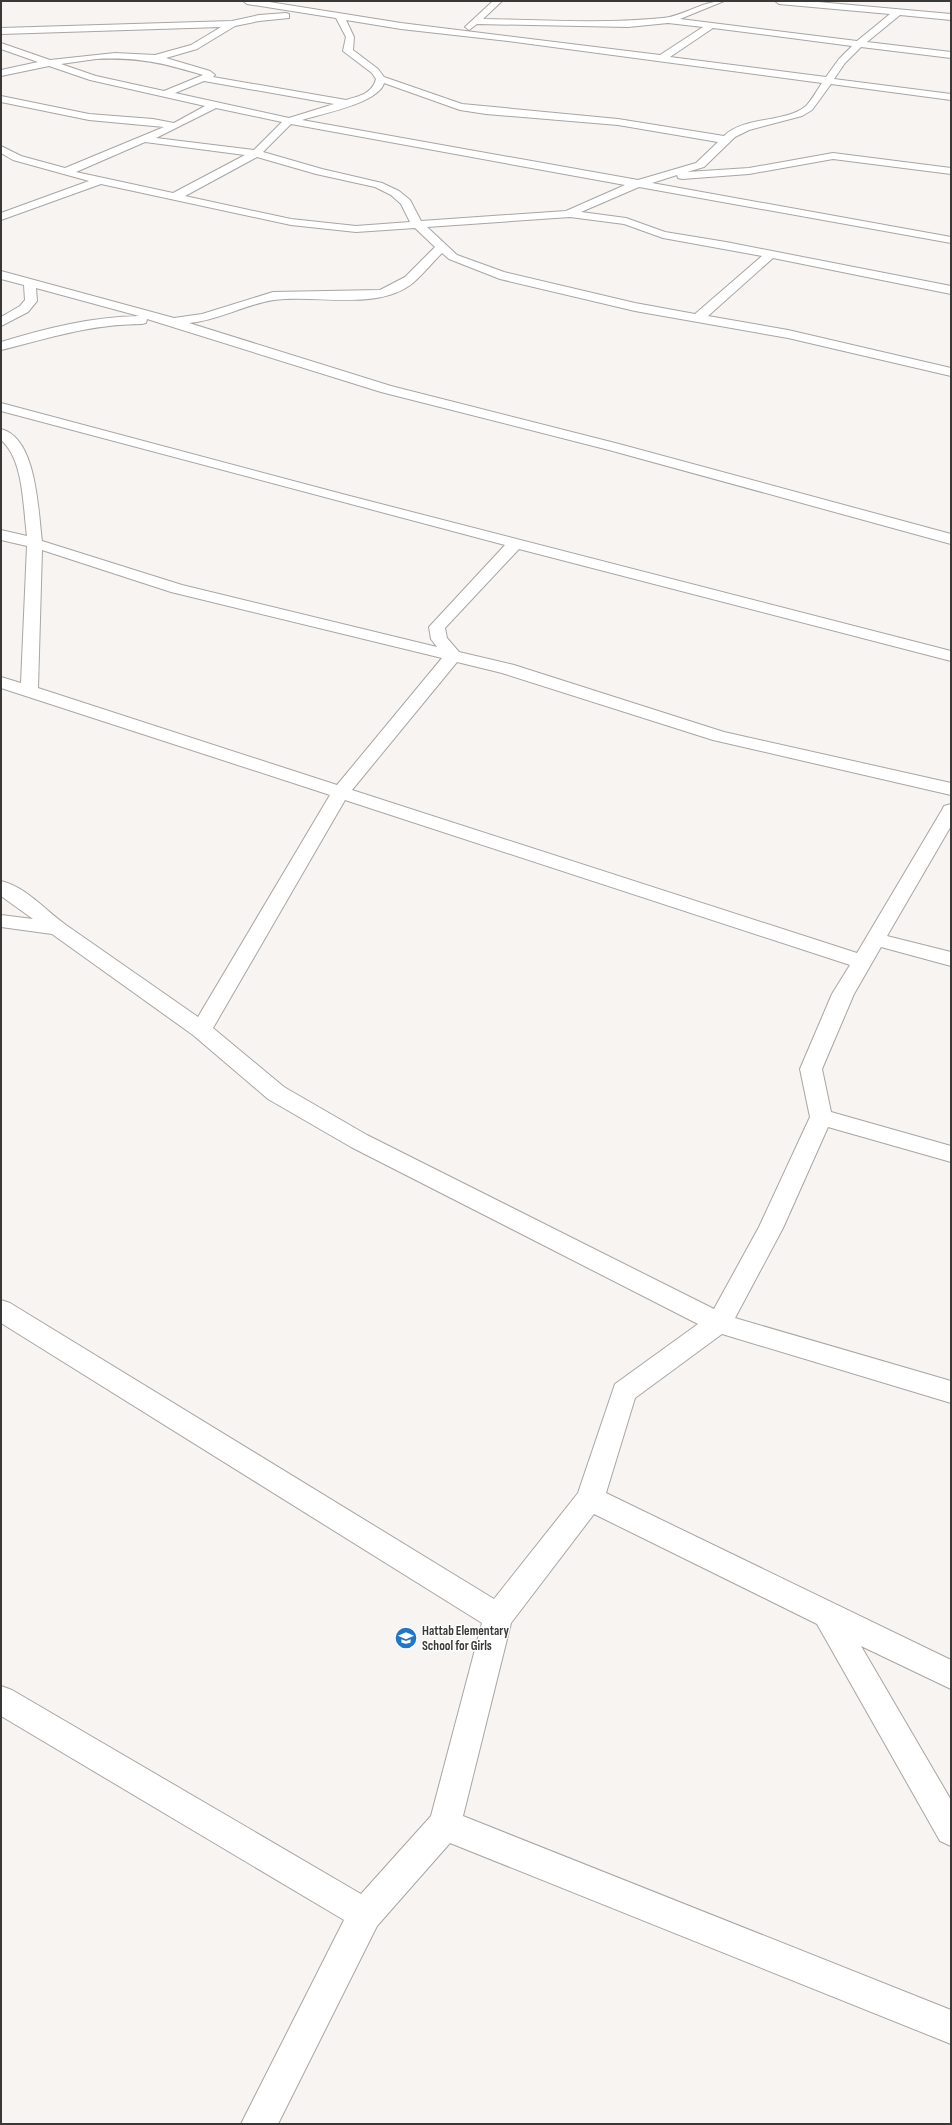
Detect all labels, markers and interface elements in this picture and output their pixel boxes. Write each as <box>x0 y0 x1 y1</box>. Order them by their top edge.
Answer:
place label: Hattab Elementary School for Girls <box>422 1623 509 1654</box>
school or university icon: Hattab Elementary School for Girls <box>393 1625 419 1651</box>

